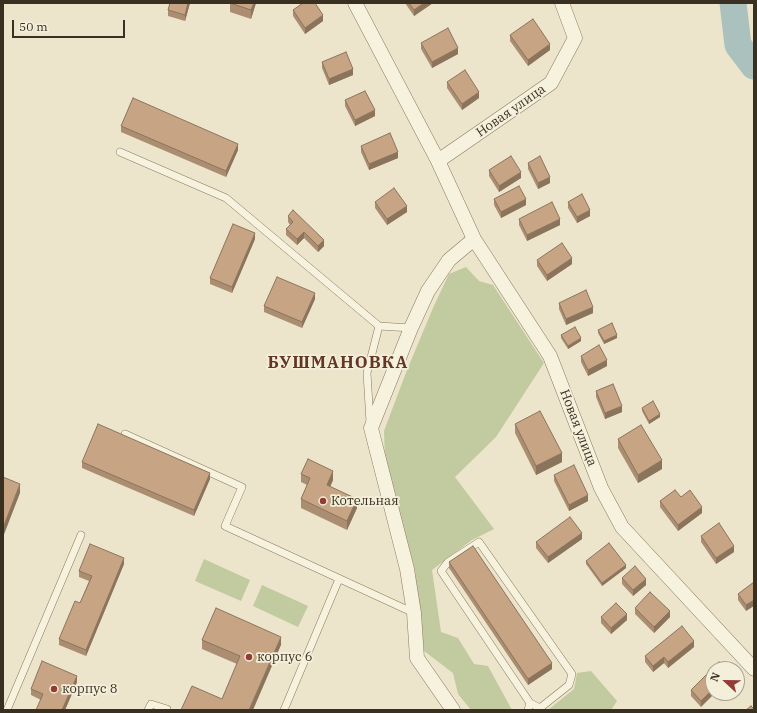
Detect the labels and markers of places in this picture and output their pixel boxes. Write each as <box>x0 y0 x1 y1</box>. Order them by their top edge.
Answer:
place label: Котельная <box>331 493 399 509</box>
marker: Котельная <box>318 496 328 506</box>
place label: корпус 6 <box>257 649 313 665</box>
marker: корпус 6 <box>244 652 254 662</box>
place label: корпус 8 <box>62 681 118 697</box>
marker: корпус 8 <box>49 684 59 694</box>

